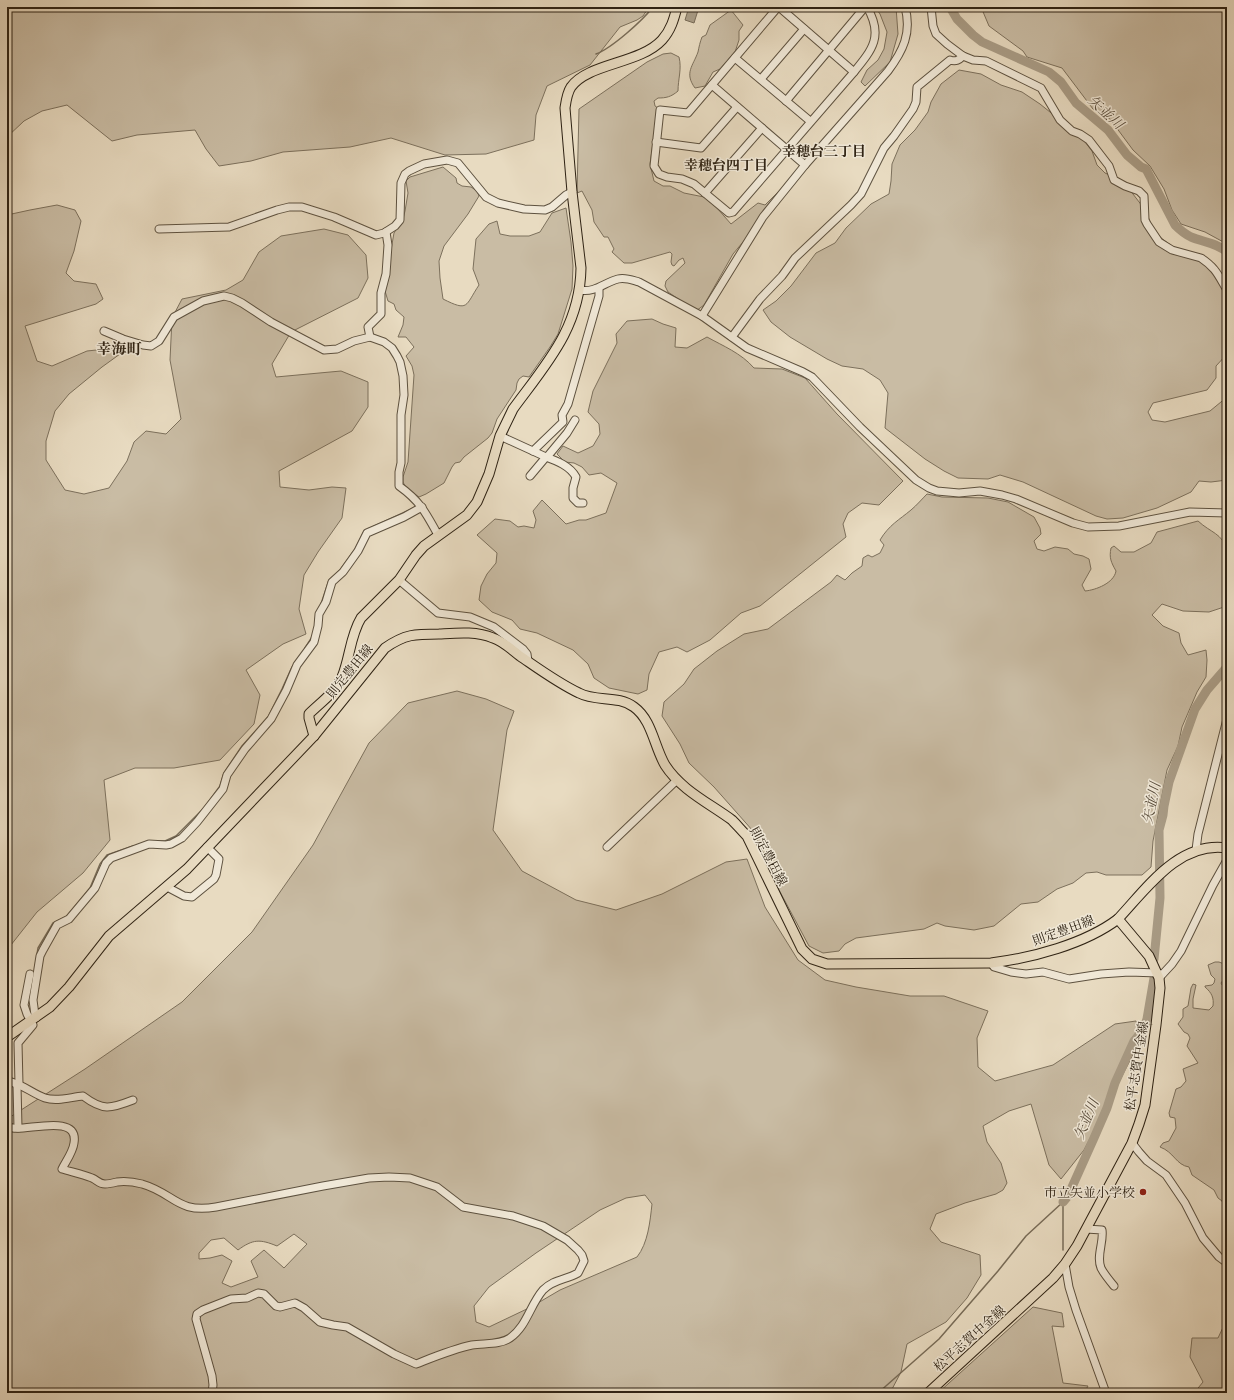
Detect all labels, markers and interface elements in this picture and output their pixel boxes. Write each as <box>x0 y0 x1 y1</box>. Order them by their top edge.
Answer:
water label: 矢並川 <box>1085 92 1128 134</box>
district label: 幸穂台三丁目 <box>782 143 866 160</box>
district label: 幸穂台四丁目 <box>684 157 768 174</box>
district label: 幸海町 <box>96 340 142 358</box>
street label: 則定豊田線 <box>323 641 376 701</box>
water label: 矢並川 <box>1139 779 1165 825</box>
street label: 則定豊田線 <box>747 824 790 888</box>
street label: 則定豊田線 <box>1030 912 1096 949</box>
street label: 松平志賀中金線 <box>1122 1020 1151 1112</box>
water label: 矢並川 <box>1070 1095 1103 1142</box>
place label: 市立矢並小学校 <box>1044 1185 1135 1200</box>
marker: 市立矢並小学校 <box>1138 1187 1148 1197</box>
street label: 松平志賀中金線 <box>930 1302 1008 1374</box>

